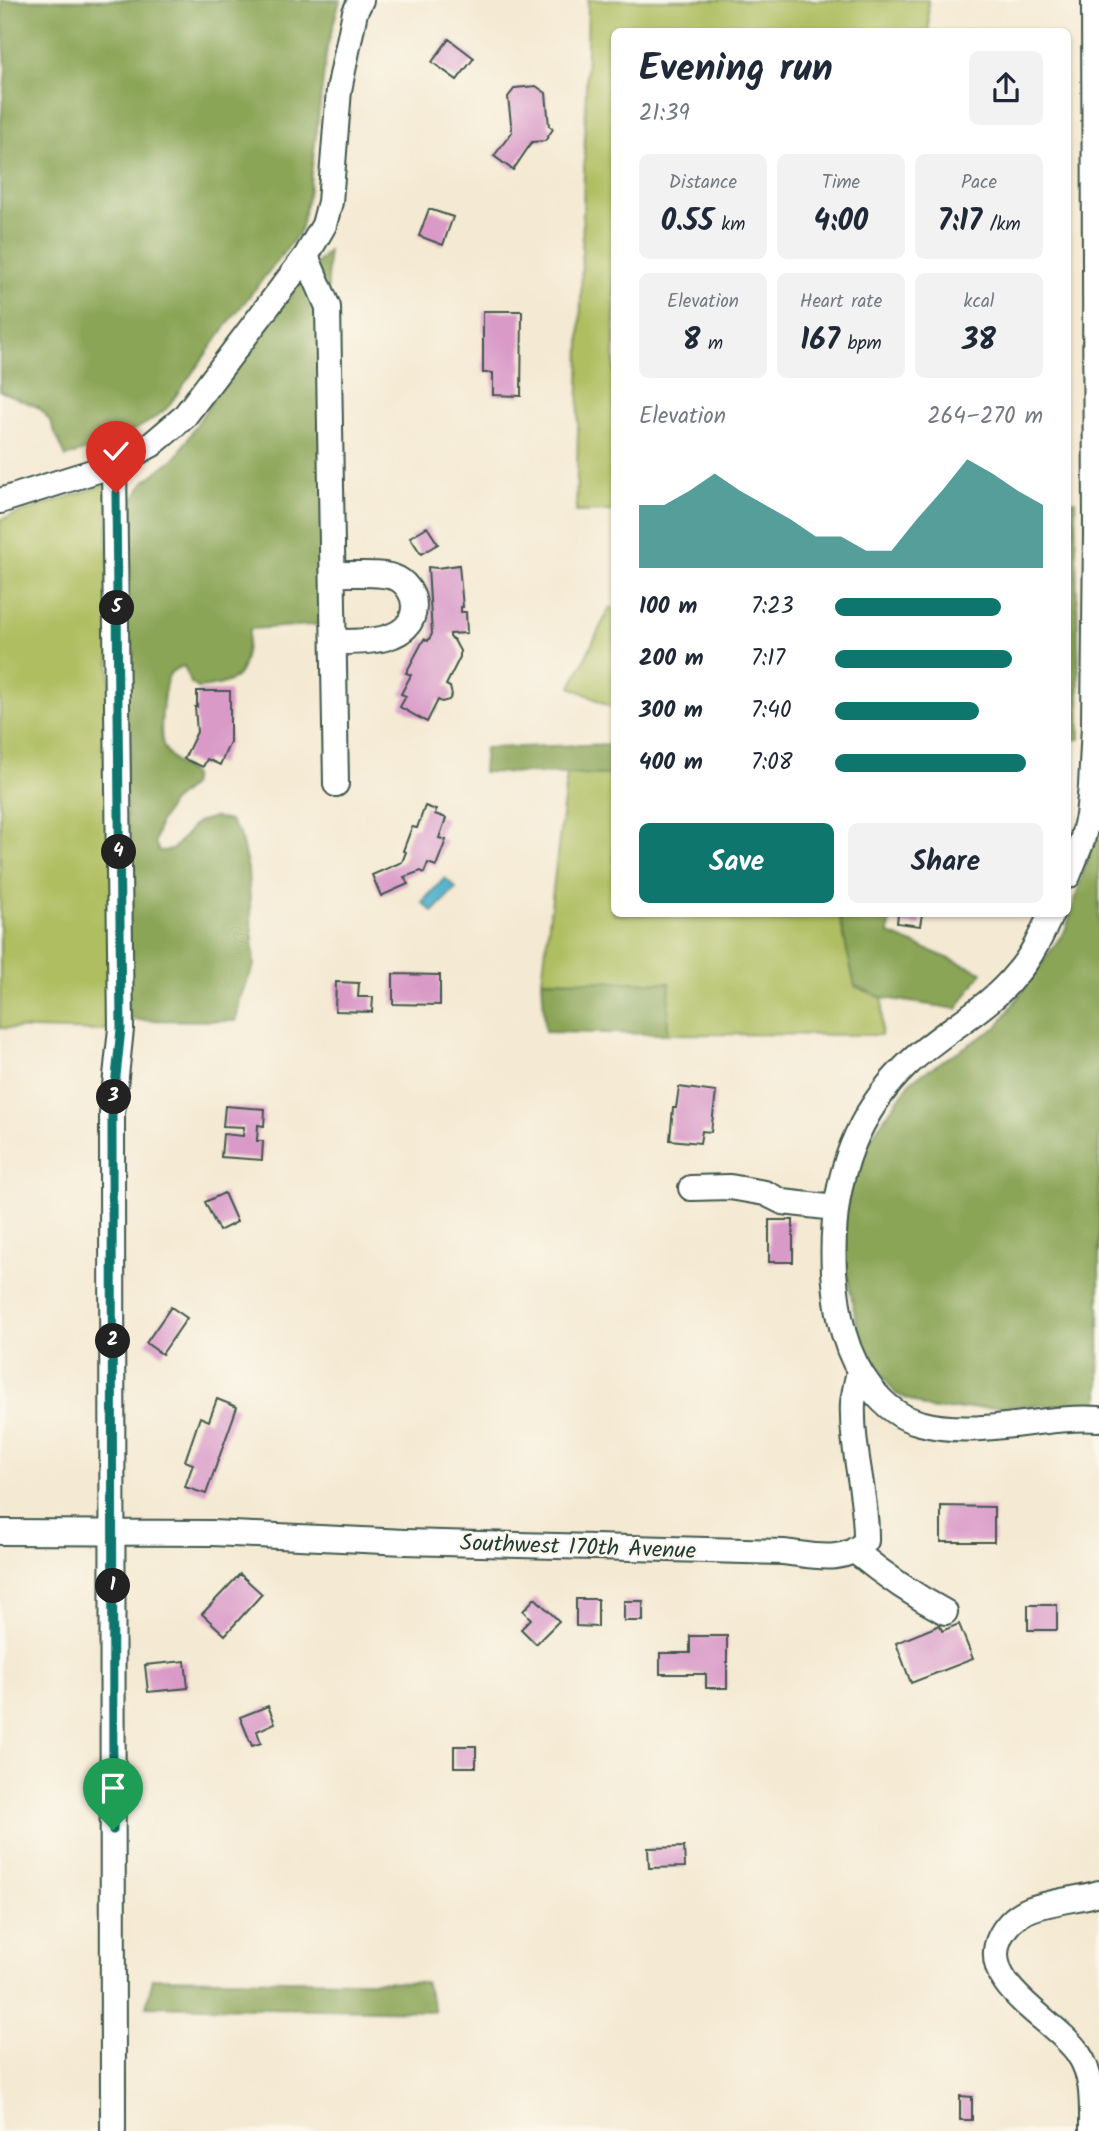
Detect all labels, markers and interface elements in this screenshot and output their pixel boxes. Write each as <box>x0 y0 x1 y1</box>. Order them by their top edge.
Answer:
text: Evening run <box>639 40 833 100</box>
button: share <box>969 51 1043 125</box>
text: 21:39 <box>639 96 690 132</box>
text: Distance <box>669 168 737 198</box>
text: Time <box>822 168 860 198</box>
text: Pace <box>961 168 997 198</box>
text: 0.55 <box>661 198 714 246</box>
text: 4:00 <box>814 198 868 246</box>
text: 7:17 <box>937 198 982 246</box>
text: km <box>714 210 745 240</box>
text: /km <box>982 210 1021 240</box>
text: Elevation <box>667 287 739 317</box>
text: Heart rate <box>800 287 882 317</box>
text: kcal <box>964 287 994 317</box>
text: 8 <box>683 317 700 365</box>
text: 167 <box>800 317 840 365</box>
text: 38 <box>962 317 996 365</box>
text: m <box>700 329 723 359</box>
text: bpm <box>840 329 882 359</box>
text: Elevation <box>639 399 726 435</box>
text: 264–270 m <box>927 399 1043 435</box>
pin <box>86 421 146 493</box>
icon: check <box>97 432 135 470</box>
text: 100 m <box>639 589 697 625</box>
text: 7:23 <box>751 589 794 625</box>
pin: 5 <box>100 590 134 626</box>
text: 5 <box>112 592 121 622</box>
text: 200 m <box>639 641 704 677</box>
text: 7:17 <box>751 641 785 677</box>
text: 300 m <box>639 693 703 729</box>
text: 7:40 <box>751 693 791 729</box>
text: 400 m <box>639 745 703 781</box>
text: 7:08 <box>751 745 793 781</box>
button: Save <box>639 823 834 903</box>
button: Share <box>848 823 1043 903</box>
pin: 4 <box>102 834 136 870</box>
text: 4 <box>113 836 124 866</box>
pin: 3 <box>96 1080 132 1114</box>
text: 3 <box>108 1081 119 1111</box>
pin: 2 <box>96 1324 130 1358</box>
text: 2 <box>107 1325 118 1355</box>
street label: Southwest 170th Avenue <box>459 1526 697 1570</box>
pin: 1 <box>96 1568 130 1604</box>
text: 1 <box>110 1570 115 1600</box>
pin <box>83 1758 143 1830</box>
icon: arrive <box>94 1769 132 1807</box>

